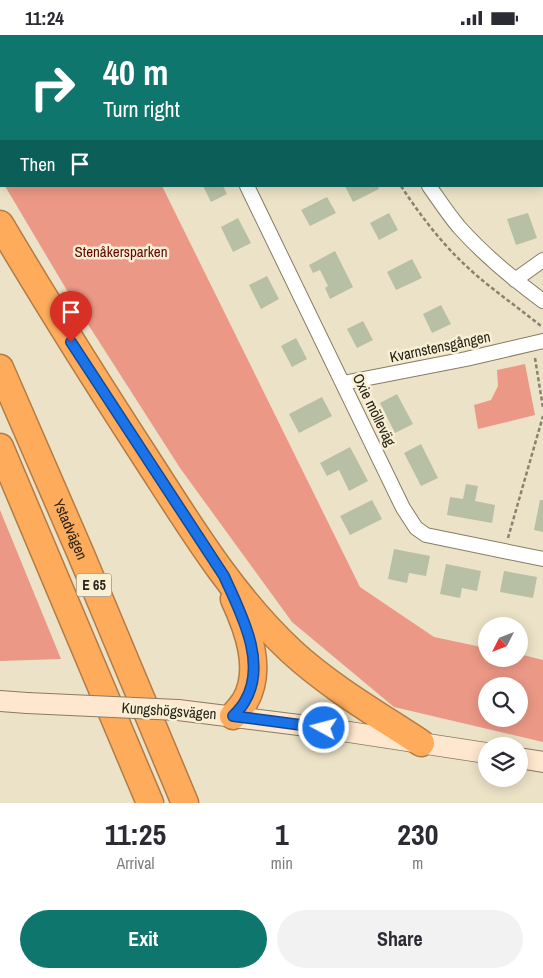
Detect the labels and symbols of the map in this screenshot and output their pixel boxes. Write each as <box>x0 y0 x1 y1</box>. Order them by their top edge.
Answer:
park label: Stenåkersparken <box>75 241 168 262</box>
pin <box>50 291 92 342</box>
street label: Kvarnstensgången <box>388 326 492 367</box>
street label: Oxie mölleväg <box>348 370 401 450</box>
street label: Ystadvägen <box>48 496 93 563</box>
road number: E 65 <box>76 573 112 597</box>
north arrow <box>478 617 528 667</box>
street label: Kungshögsvägen <box>121 697 217 724</box>
position arrow <box>297 701 349 753</box>

